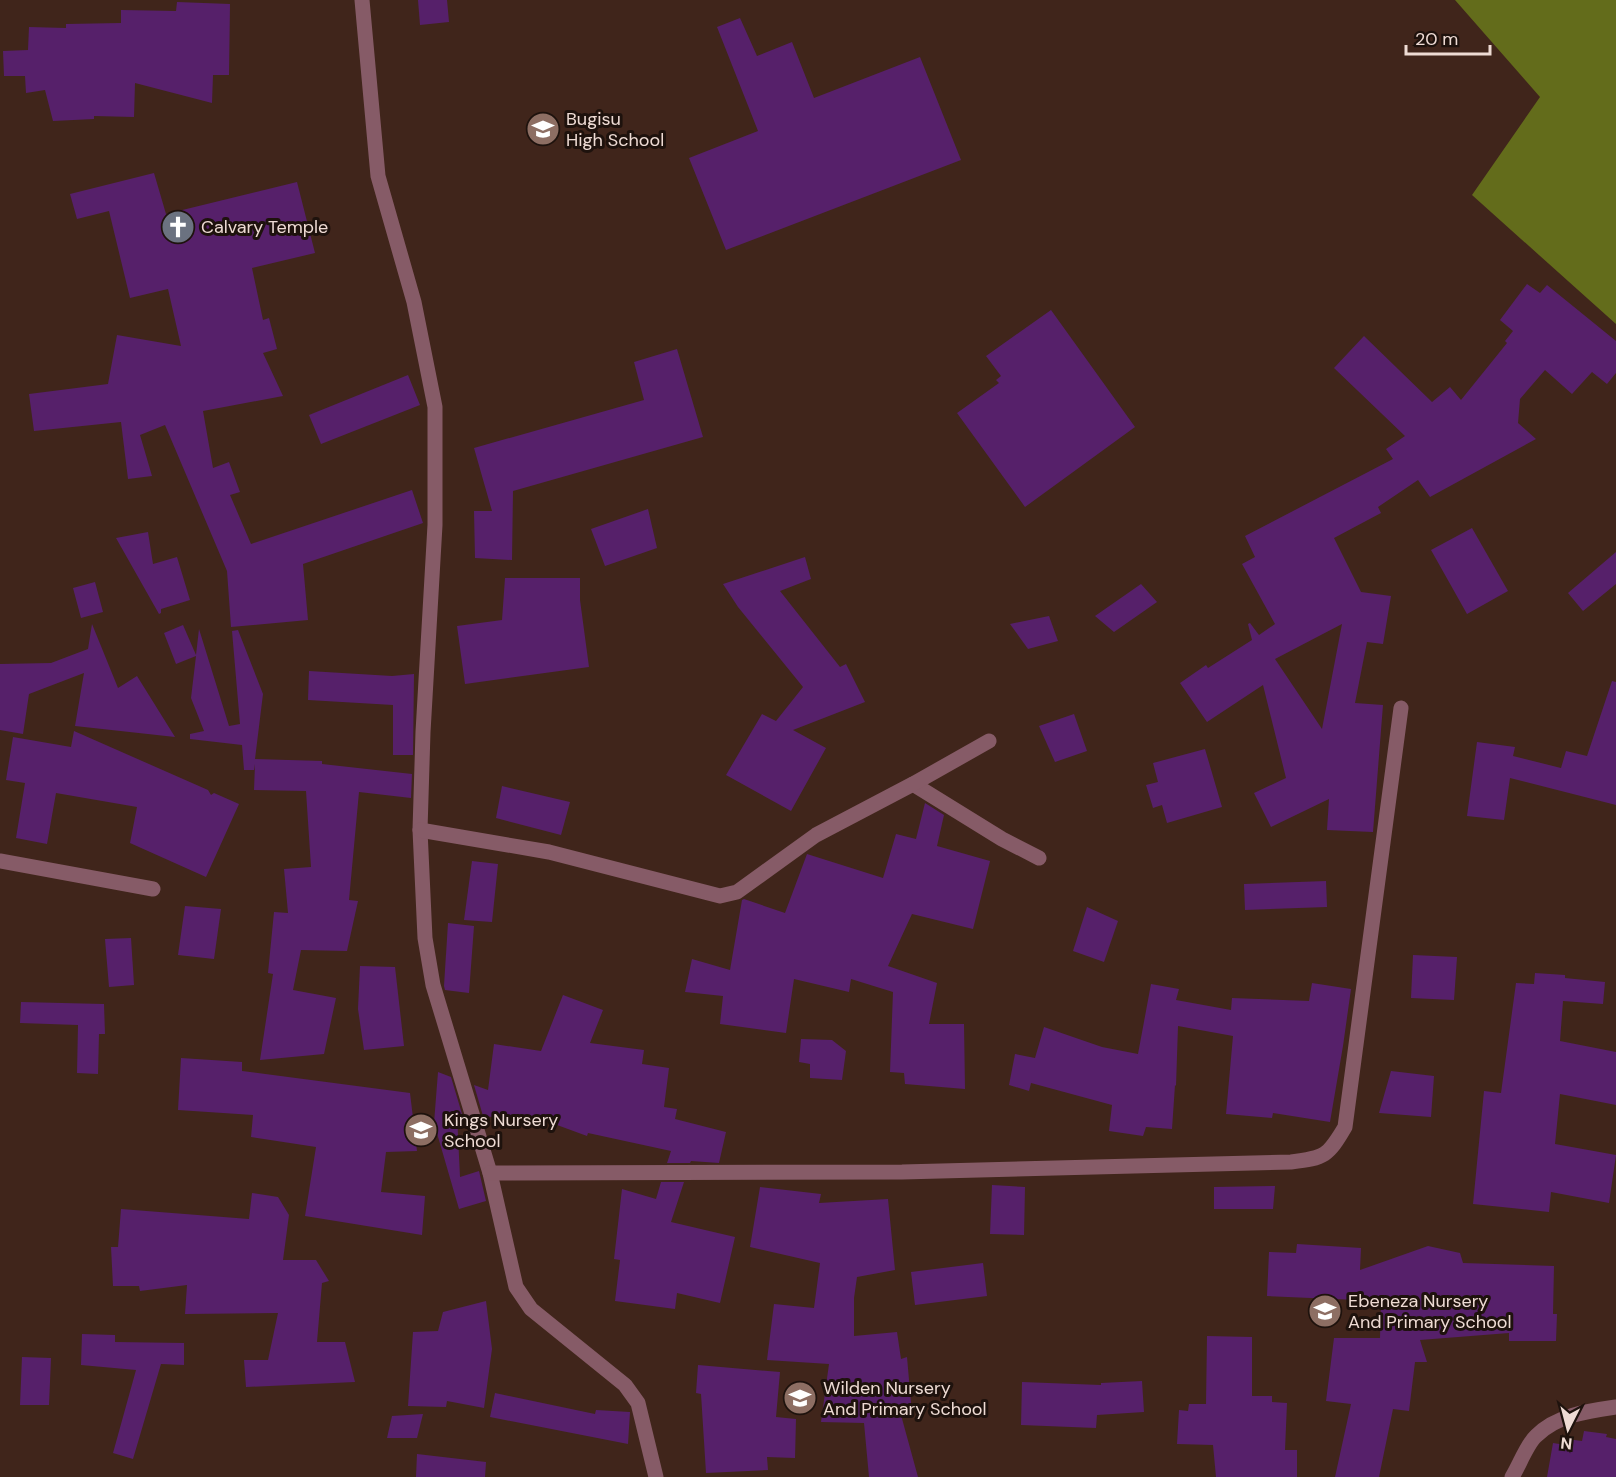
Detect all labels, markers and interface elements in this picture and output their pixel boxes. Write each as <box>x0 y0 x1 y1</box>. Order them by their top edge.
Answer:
scale bar <box>1406 18 1490 56</box>
text: 20 m <box>1415 27 1458 51</box>
place label: Bugisu High School <box>566 107 664 152</box>
school or university icon: Bugisu High School <box>525 111 561 147</box>
church icon: Calvary Temple <box>160 209 196 245</box>
place label: Calvary Temple <box>201 215 328 239</box>
place label: Kings Nursery School <box>444 1108 558 1153</box>
school or university icon: Kings Nursery School <box>403 1112 439 1148</box>
place label: Ebeneza Nursery And Primary School <box>1348 1289 1512 1334</box>
school or university icon: Ebeneza Nursery And Primary School <box>1307 1293 1343 1329</box>
place label: Wilden Nursery And Primary School <box>823 1376 987 1421</box>
school or university icon: Wilden Nursery And Primary School <box>782 1380 818 1416</box>
north arrow <box>1538 1399 1598 1459</box>
text: N <box>1560 1432 1573 1454</box>

